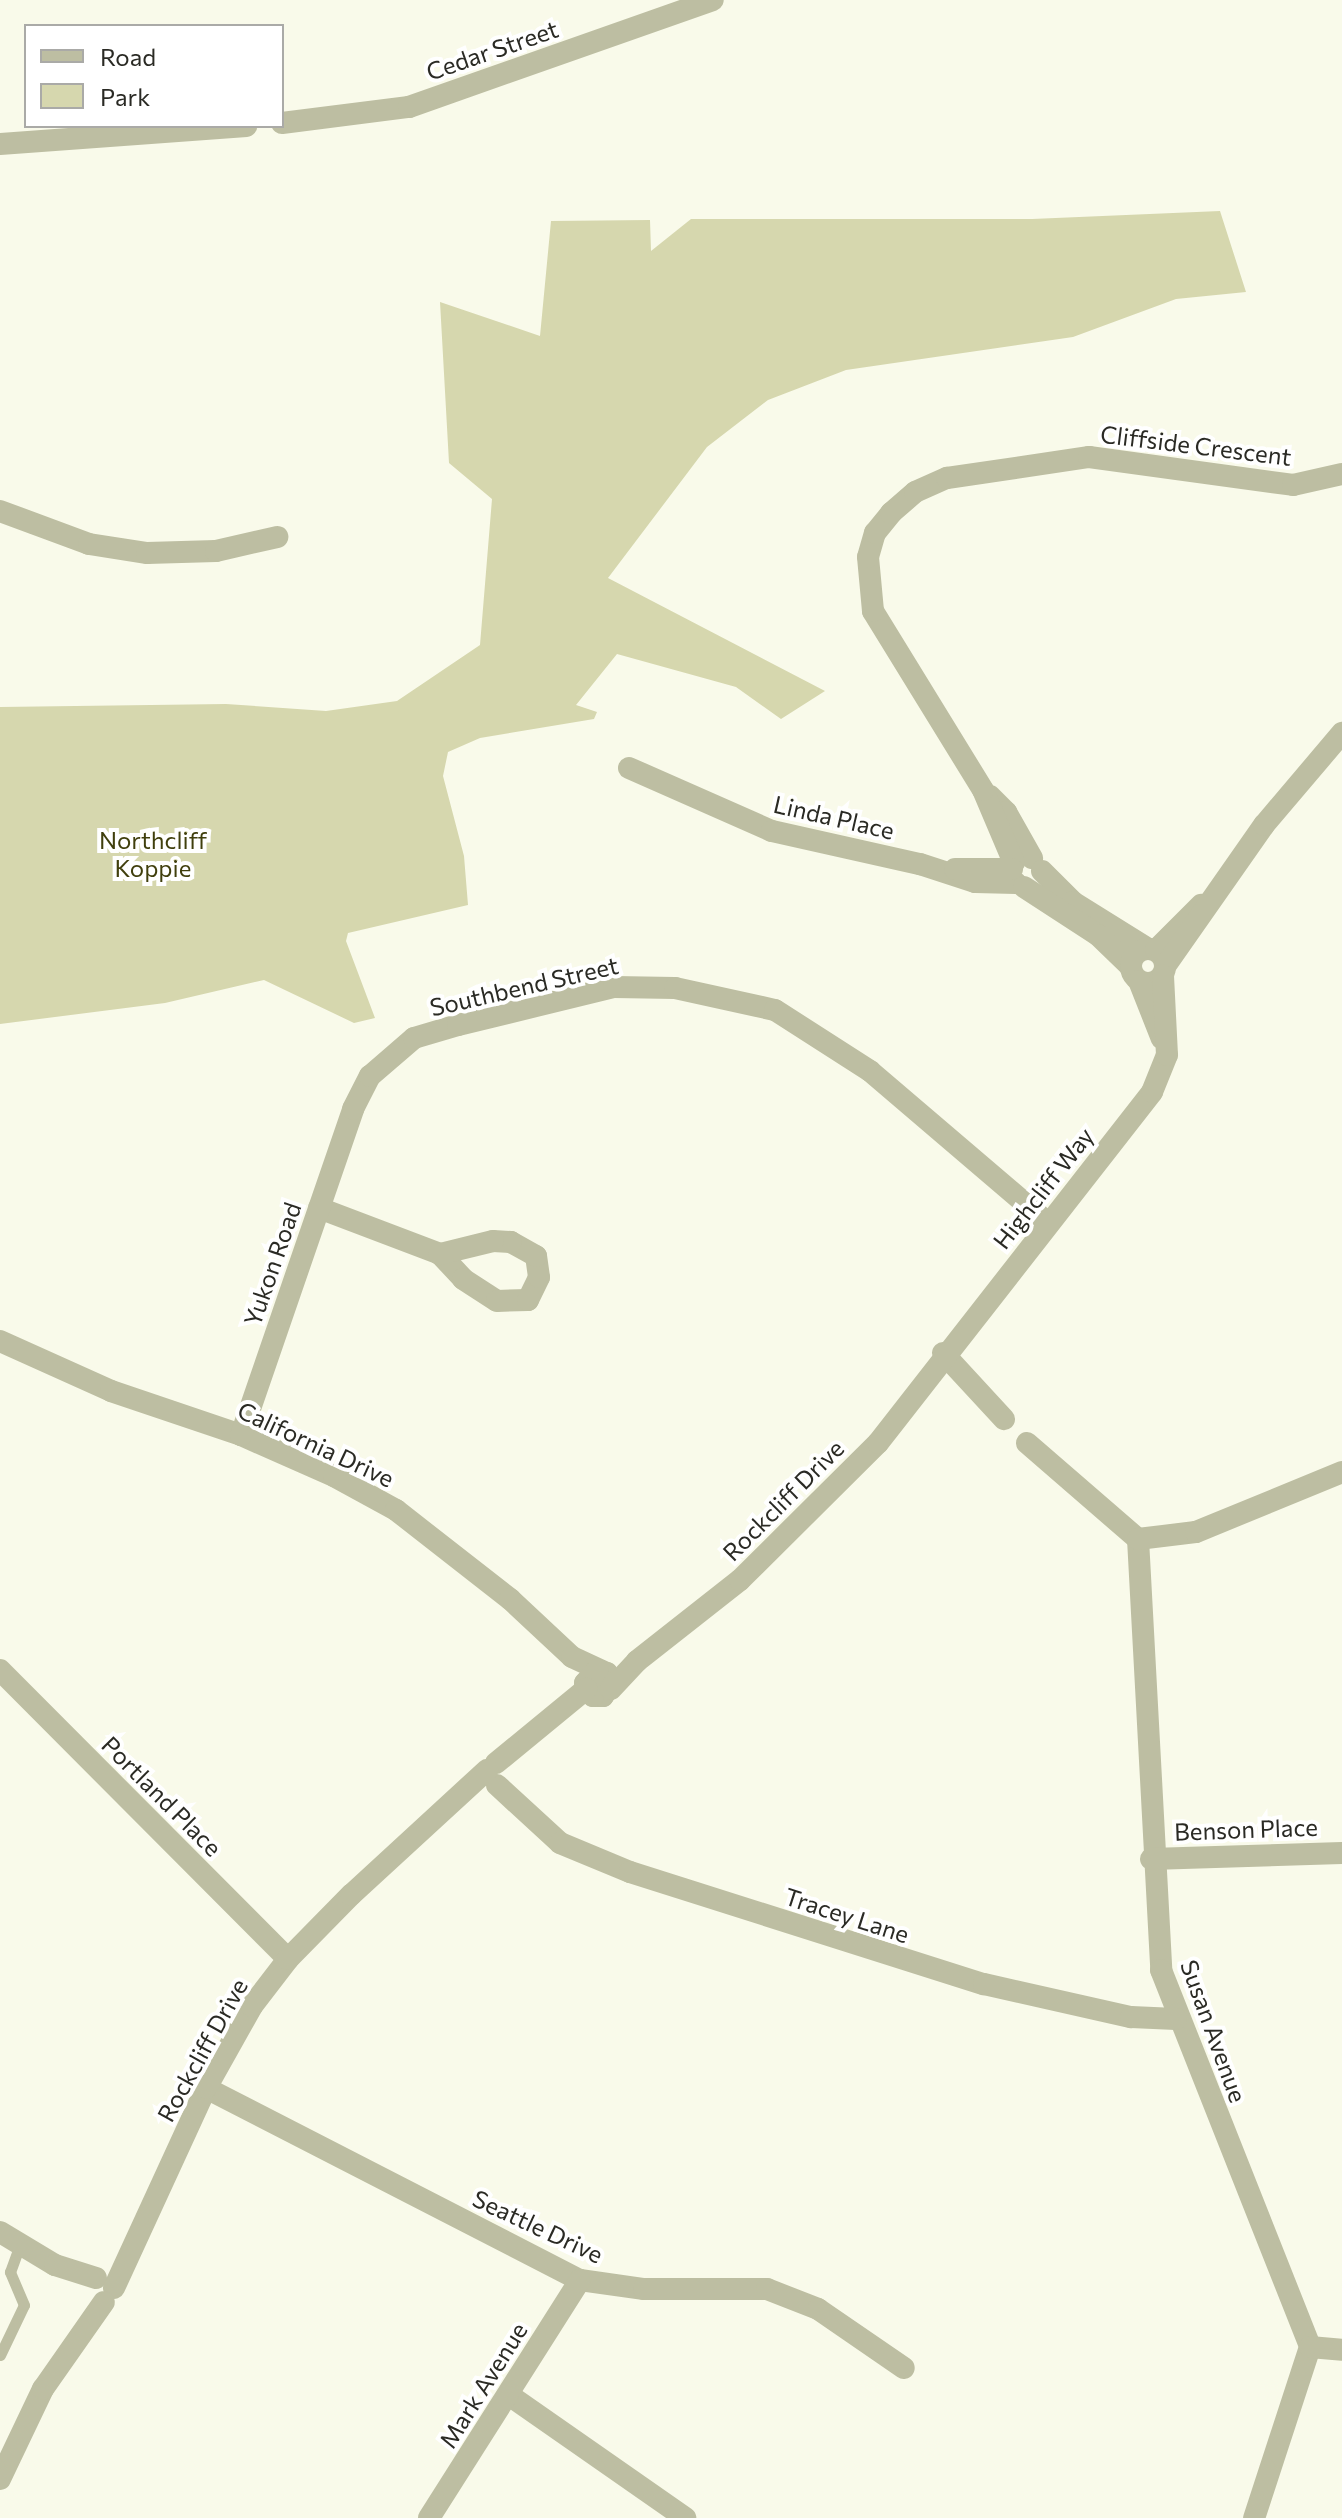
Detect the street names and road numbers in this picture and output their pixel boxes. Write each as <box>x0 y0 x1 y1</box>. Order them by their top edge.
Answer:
street label: Cedar Street <box>422 14 562 86</box>
street label: Cliffside Crescent <box>1099 419 1293 471</box>
street label: Linda Place <box>771 789 897 845</box>
street label: Southbend Street <box>427 950 621 1022</box>
street label: Highcliff Way <box>987 1122 1099 1254</box>
street label: Yukon Road <box>237 1198 307 1330</box>
street label: California Drive <box>233 1395 399 1493</box>
street label: Rockcliff Drive <box>717 1434 849 1566</box>
street label: Portland Place <box>96 1730 228 1862</box>
street label: Benson Place <box>1174 1812 1318 1846</box>
street label: Tracey Lane <box>781 1881 913 1949</box>
street label: Susan Avenue <box>1175 1956 1253 2106</box>
street label: Rockcliff Drive <box>151 1973 253 2127</box>
street label: Seattle Drive <box>468 2183 608 2269</box>
street label: Mark Avenue <box>433 2317 533 2453</box>

